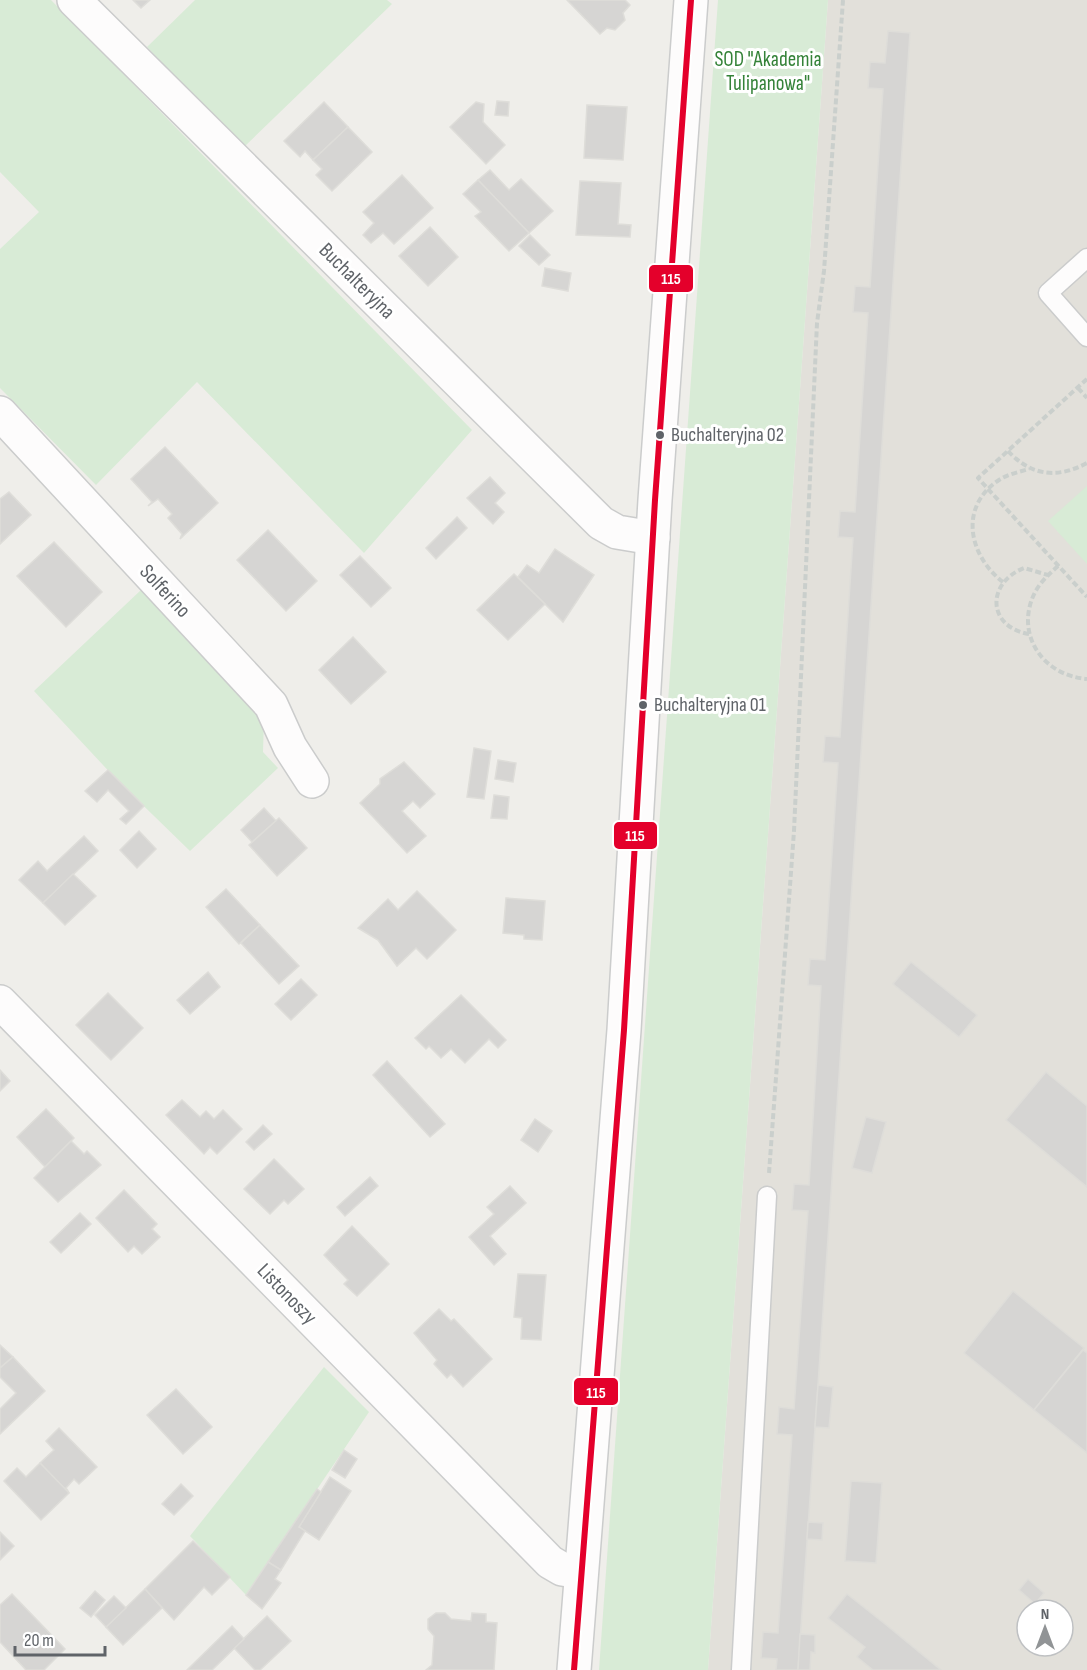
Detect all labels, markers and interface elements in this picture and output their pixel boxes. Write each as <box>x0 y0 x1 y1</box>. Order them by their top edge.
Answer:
park label: SOD "Akademia Tulipanowa" <box>714 47 822 96</box>
street label: Buchalteryjna <box>314 238 400 324</box>
line badge: 115 <box>648 264 694 293</box>
text: 115 <box>661 270 681 289</box>
place label: Buchalteryjna 02 <box>671 423 784 447</box>
marker: Buchalteryjna 02 <box>654 429 666 441</box>
street label: Solferino <box>134 559 196 623</box>
place label: Buchalteryjna 01 <box>654 693 766 717</box>
marker: Buchalteryjna 01 <box>637 699 649 711</box>
line badge: 115 <box>613 821 658 850</box>
text: 115 <box>625 827 645 846</box>
street label: Listonoszy <box>252 1258 322 1330</box>
line badge: 115 <box>573 1377 619 1406</box>
text: 115 <box>586 1384 606 1403</box>
north arrow <box>1015 1598 1075 1658</box>
text: N <box>1041 1605 1049 1624</box>
scale bar <box>15 1619 105 1657</box>
text: 20 m <box>24 1630 54 1651</box>

